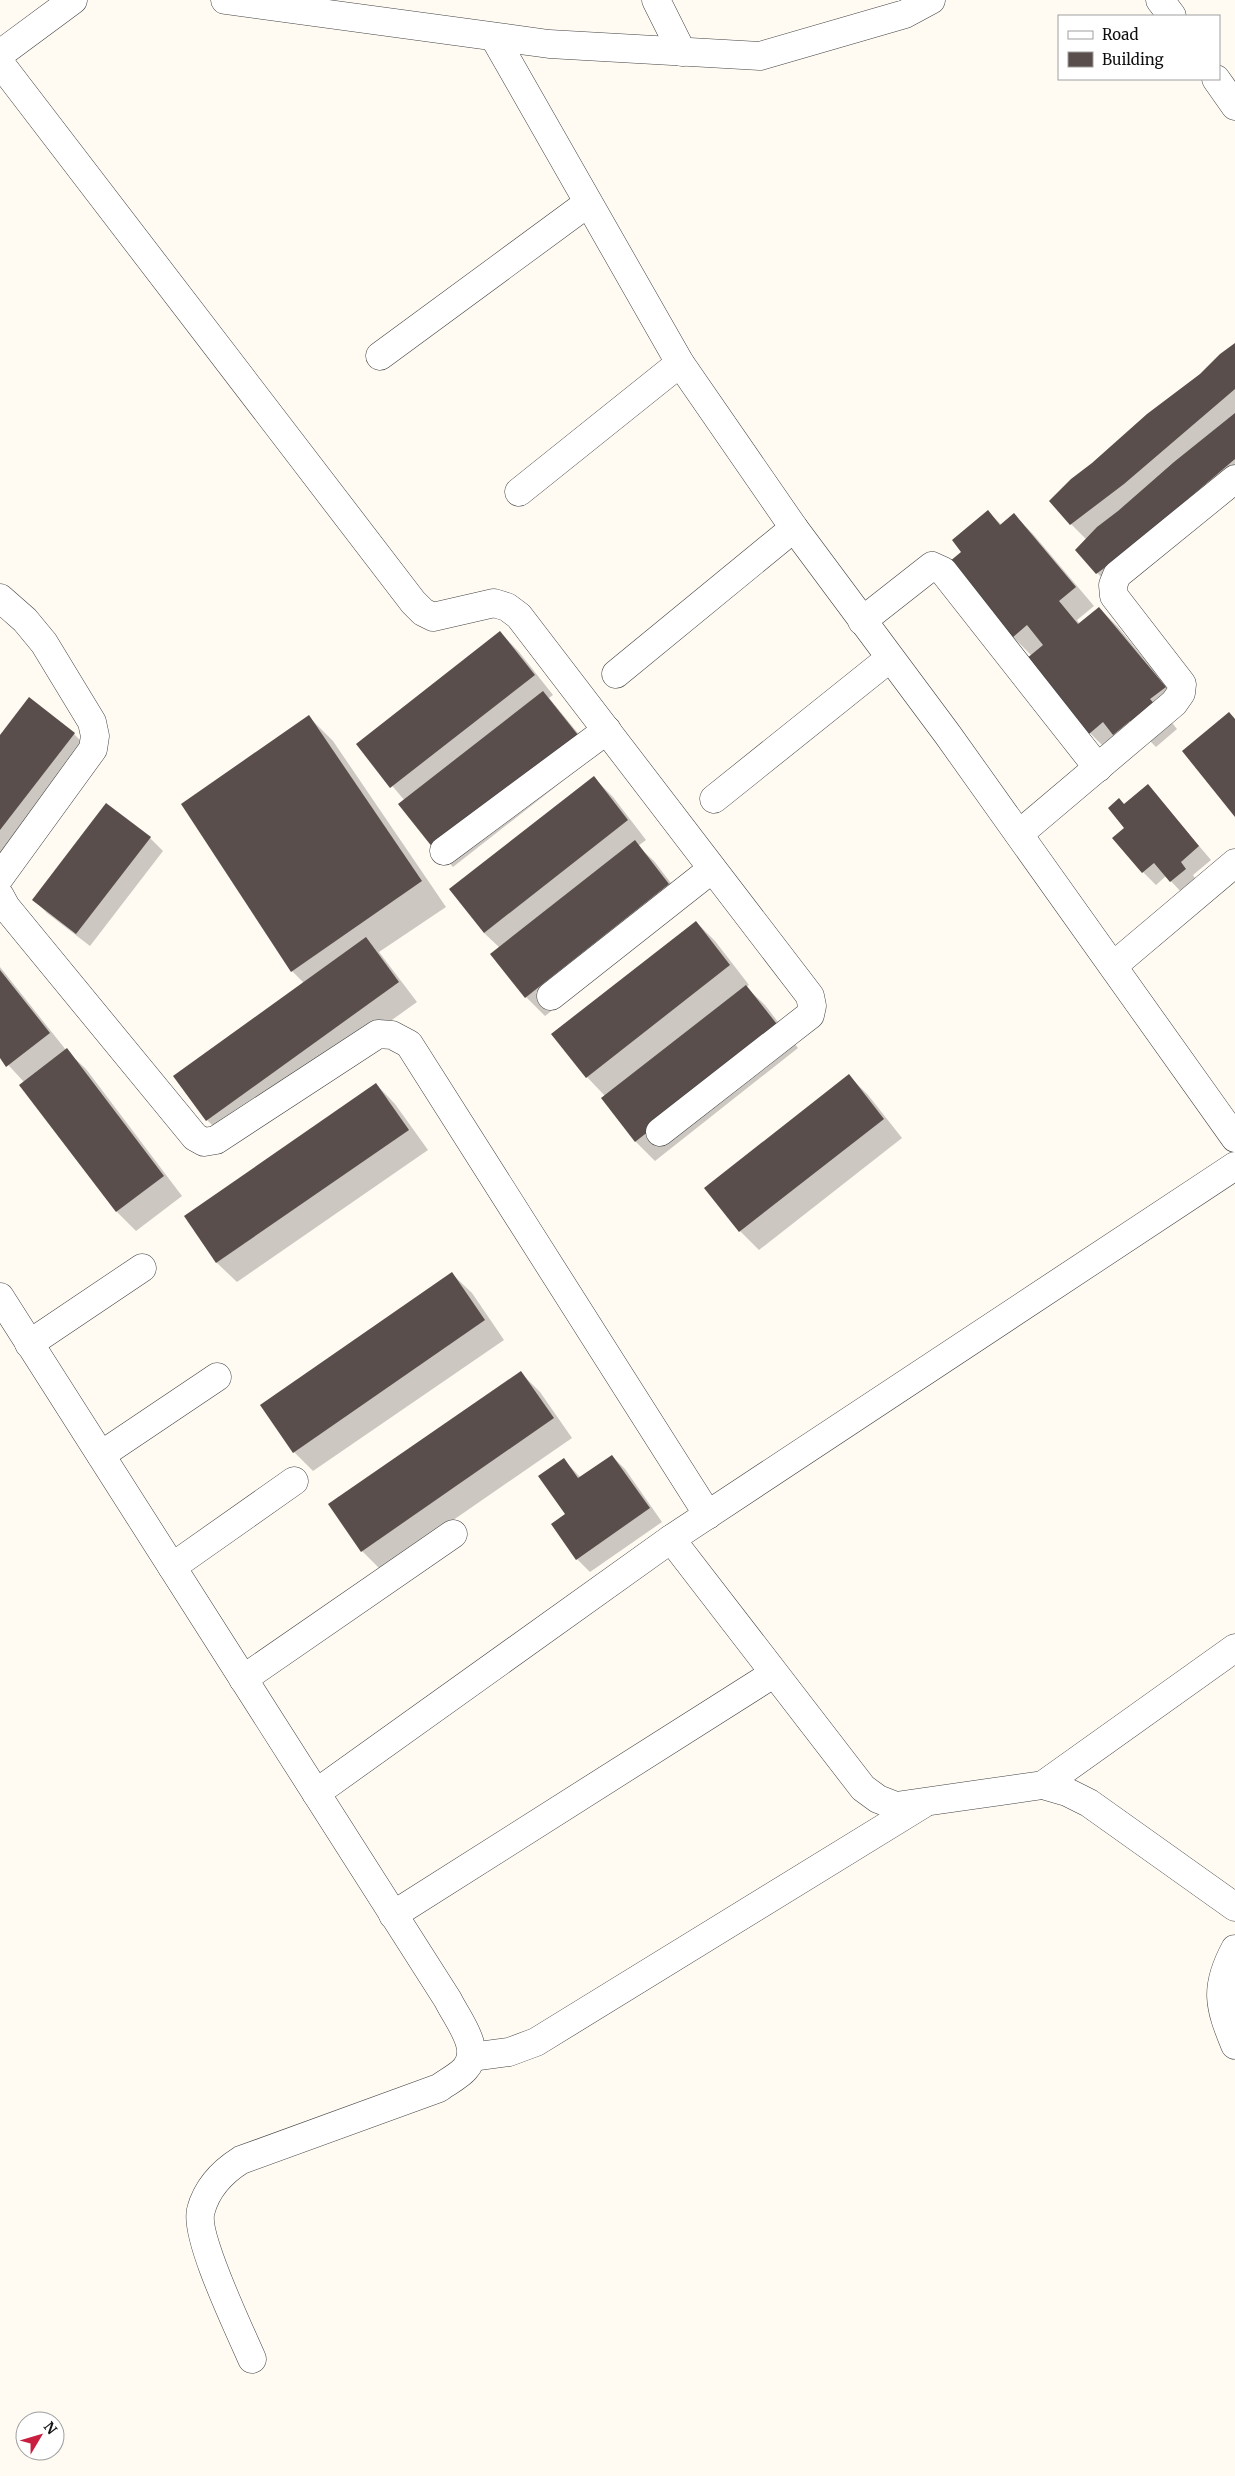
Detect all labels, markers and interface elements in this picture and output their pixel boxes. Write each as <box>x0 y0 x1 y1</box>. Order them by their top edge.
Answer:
legend <box>1058 15 1220 80</box>
text: Road <box>1102 25 1138 44</box>
text: Building <box>1102 50 1164 69</box>
north arrow <box>15 2411 65 2461</box>
text: N <box>40 2418 61 2438</box>

